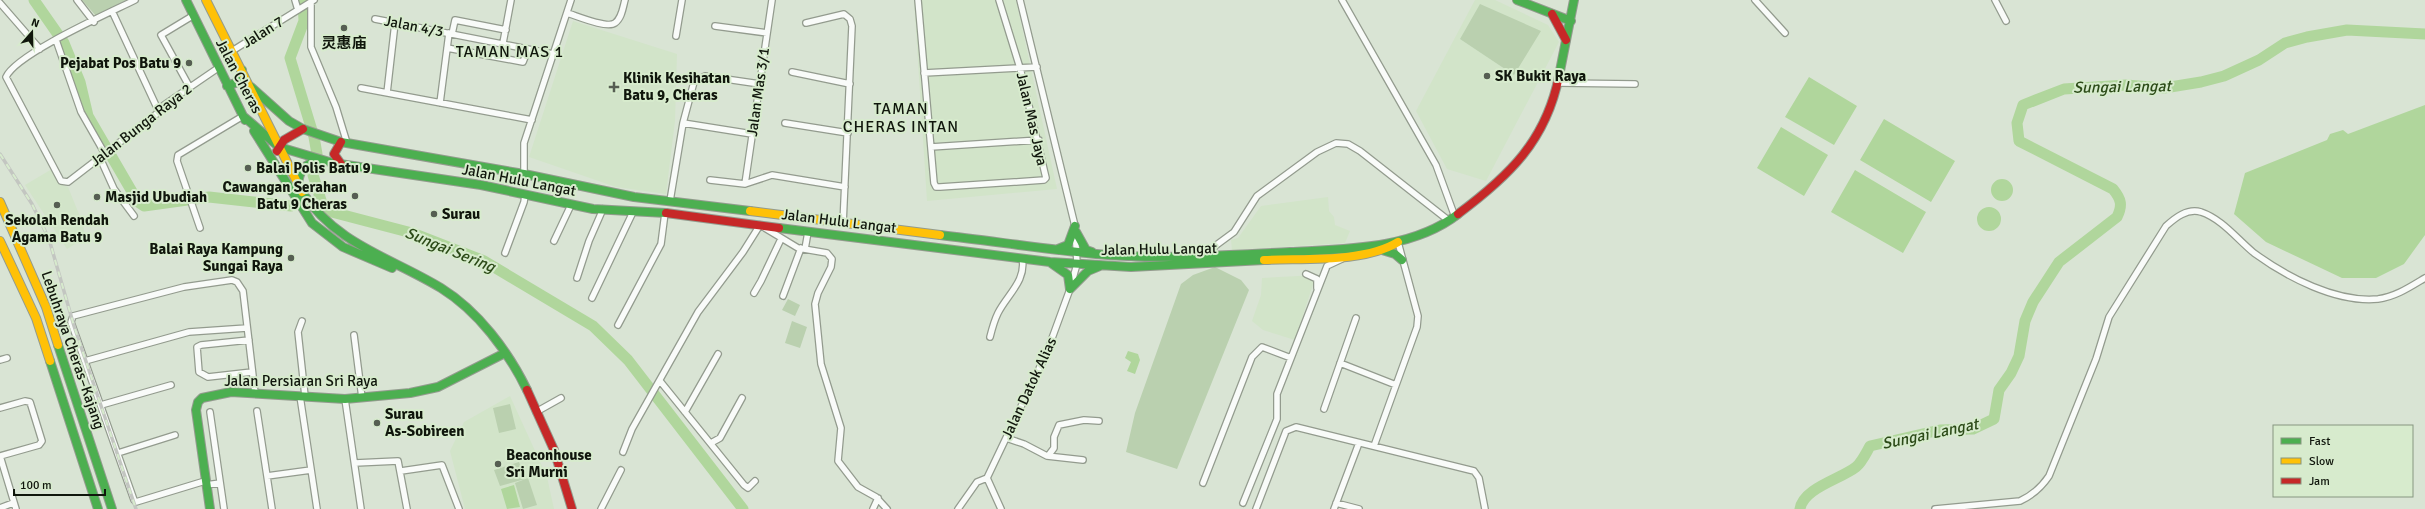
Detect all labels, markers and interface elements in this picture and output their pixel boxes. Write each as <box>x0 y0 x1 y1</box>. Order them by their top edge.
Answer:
street label: Jalan 4/3 <box>383 11 445 41</box>
north arrow <box>12 12 52 52</box>
street label: Jalan 7 <box>239 12 287 52</box>
text: N <box>29 16 41 30</box>
marker: 灵惠庙 <box>339 23 349 33</box>
place label: 灵惠庙 <box>321 34 367 52</box>
street label: Jalan Cheras <box>212 36 266 117</box>
district label: TAMAN MAS 1 <box>456 42 564 62</box>
street label: Jalan Mas 3/1 <box>743 46 773 138</box>
place label: Pejabat Pos Batu 9 <box>60 54 181 72</box>
marker: Pejabat Pos Batu 9 <box>184 58 194 68</box>
place label: SK Bukit Raya <box>1495 67 1586 85</box>
place label: Klinik Kesihatan Batu 9, Cheras <box>623 69 730 104</box>
street label: Jalan Mas Jaya <box>1013 71 1051 167</box>
marker: SK Bukit Raya <box>1482 71 1492 81</box>
water label: Sungai Langat <box>2073 76 2173 98</box>
street label: Jalan Bunga Raya 2 <box>87 80 195 170</box>
marker: Klinik Kesihatan Batu 9, Cheras <box>608 81 620 93</box>
district label: TAMAN CHERAS INTAN <box>843 99 959 137</box>
place label: Balai Polis Batu 9 <box>256 159 371 177</box>
street label: Jalan Hulu Langat <box>461 160 577 200</box>
marker: Balai Polis Batu 9 <box>243 163 253 173</box>
place label: Cawangan Serahan Batu 9 Cheras <box>223 178 347 213</box>
place label: Masjid Ubudiah <box>105 188 207 206</box>
marker: Cawangan Serahan Batu 9 Cheras <box>350 191 360 201</box>
marker: Masjid Ubudiah <box>92 192 102 202</box>
marker: Sekolah Rendah Agama Batu 9 <box>52 200 62 210</box>
place label: Surau <box>442 205 480 223</box>
street label: Jalan Hulu Langat <box>781 205 897 237</box>
marker: Surau <box>429 209 439 219</box>
place label: Sekolah Rendah Agama Batu 9 <box>5 211 109 246</box>
water label: Sungai Sering <box>402 223 499 278</box>
street label: Jalan Hulu Langat <box>1101 239 1217 259</box>
place label: Balai Raya Kampung Sungai Raya <box>149 240 283 275</box>
marker: Balai Raya Kampung Sungai Raya <box>286 253 296 263</box>
street label: Lebuhraya Cheras–Kajang <box>37 268 109 432</box>
street label: Jalan Datok Alias <box>998 334 1061 442</box>
street label: Jalan Persiaran Sri Raya <box>224 372 378 390</box>
place label: Surau As-Sobireen <box>385 405 464 440</box>
water label: Sungai Langat <box>1880 414 1982 454</box>
marker: Surau As-Sobireen <box>372 418 382 428</box>
legend <box>2273 425 2413 497</box>
text: Fast <box>2309 434 2330 449</box>
place label: Beaconhouse Sri Murni <box>506 446 592 481</box>
text: Slow <box>2309 454 2334 469</box>
marker: Beaconhouse Sri Murni <box>493 459 503 469</box>
scale bar <box>14 471 105 497</box>
text: Jam <box>2309 474 2330 489</box>
text: 100 m <box>20 478 52 493</box>

